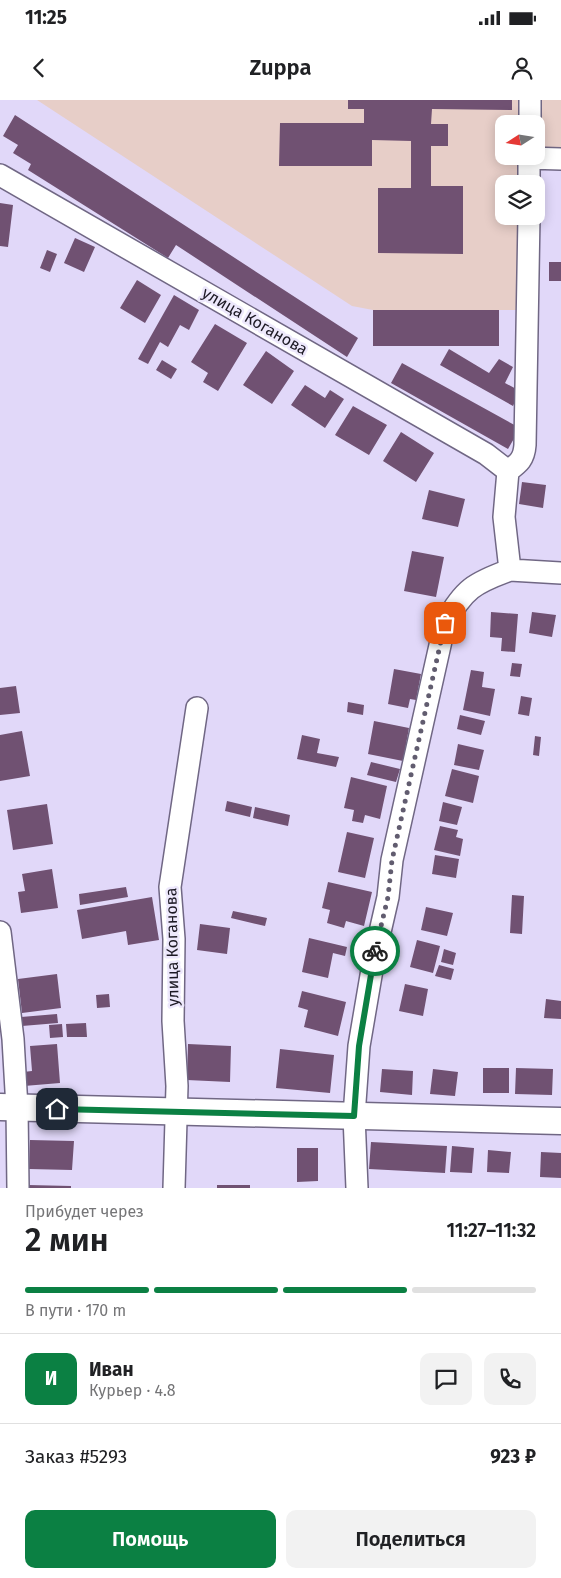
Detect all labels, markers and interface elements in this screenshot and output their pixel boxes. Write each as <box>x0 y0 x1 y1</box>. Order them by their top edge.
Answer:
text: 11:25 <box>25 6 67 29</box>
icon: back <box>25 54 53 82</box>
text: Zuppa <box>249 54 312 81</box>
icon: person <box>508 54 536 82</box>
north arrow <box>495 115 545 165</box>
map controls <box>495 115 545 225</box>
button: layers <box>495 175 545 225</box>
street label: улица Коганова <box>199 283 311 359</box>
pin <box>424 602 466 644</box>
icon: bag <box>431 609 459 637</box>
street label: улица Коганова <box>161 887 183 1007</box>
courier <box>350 926 400 976</box>
icon: bike <box>361 937 389 965</box>
pin <box>36 1088 78 1130</box>
icon: home <box>43 1095 71 1123</box>
text: Прибудет через <box>25 1202 144 1221</box>
text: 11:27–11:32 <box>446 1219 536 1242</box>
text: 2 мин <box>25 1221 108 1259</box>
text: В пути · 170 m <box>25 1301 126 1320</box>
button: chat <box>420 1353 472 1405</box>
button: phone <box>484 1353 536 1405</box>
text: Иван <box>89 1358 134 1381</box>
text: И <box>45 1367 57 1390</box>
text: Курьер · 4.8 <box>89 1381 176 1400</box>
text: Заказ #5293 <box>25 1445 127 1468</box>
text: 923 ₽ <box>490 1445 536 1468</box>
button: Помощь <box>25 1510 276 1568</box>
button: Поделиться <box>286 1510 536 1568</box>

